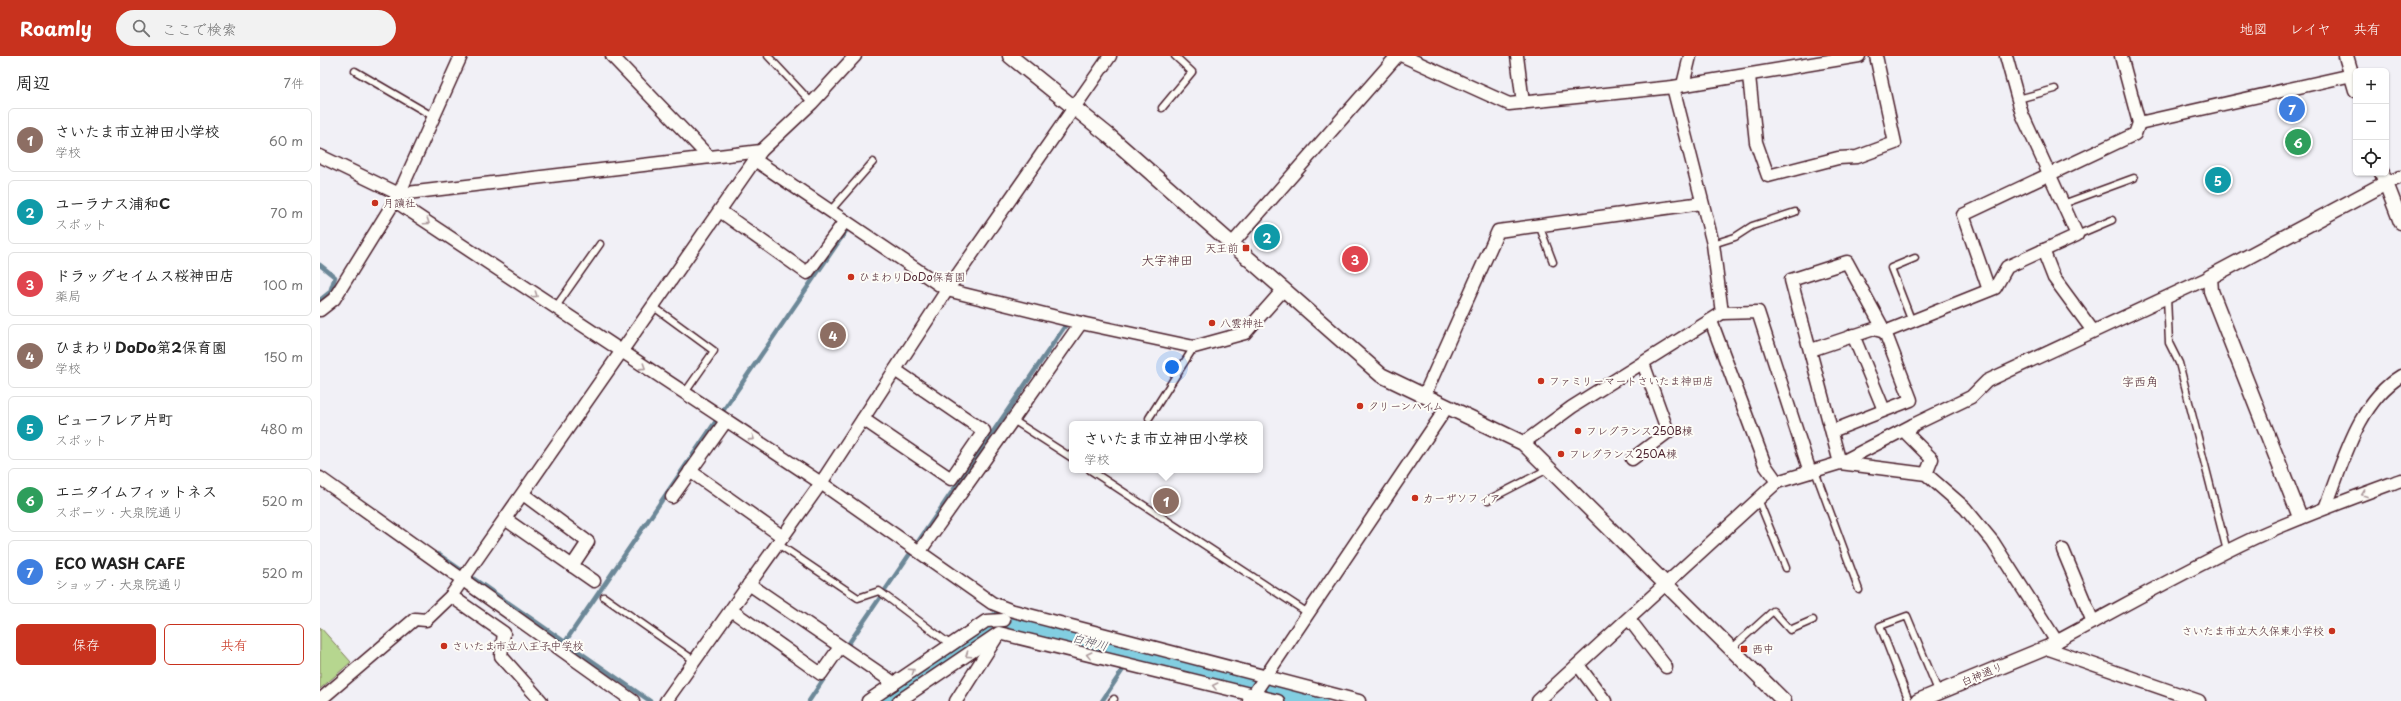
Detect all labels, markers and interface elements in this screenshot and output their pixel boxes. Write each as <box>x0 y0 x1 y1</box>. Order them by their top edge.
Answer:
search box <box>116 10 396 46</box>
text: Roamly <box>20 14 92 42</box>
icon: search <box>130 17 152 39</box>
text: ここで検索 <box>162 17 237 40</box>
text: 地図 <box>2240 18 2268 39</box>
text: レイヤ <box>2290 18 2331 39</box>
text: 共有 <box>2353 18 2381 39</box>
map controls <box>2353 68 2389 176</box>
button: + <box>2353 68 2389 104</box>
text: 周辺 <box>16 69 50 95</box>
text: 7件 <box>284 73 304 92</box>
pin: 7 <box>2279 94 2305 124</box>
button: − <box>2353 104 2389 140</box>
text: さいたま市立神田小学校 <box>55 119 220 142</box>
pin: 6 <box>2285 127 2311 157</box>
text: 1 <box>27 131 33 150</box>
text: 60 m <box>269 131 303 150</box>
button: locate <box>2353 140 2389 176</box>
text: 学校 <box>55 142 81 161</box>
pin: 5 <box>2205 165 2231 195</box>
text: ユーラナス浦和C <box>55 191 170 214</box>
place label: 月讀社 <box>383 194 416 211</box>
marker: 月讀社 <box>370 198 380 208</box>
text: 2 <box>25 203 35 222</box>
text: 70 m <box>270 203 303 222</box>
text: スポット <box>55 214 107 233</box>
one-way arrow <box>423 217 430 225</box>
pin: 2 <box>1254 222 1280 252</box>
place label: 天王前 <box>1205 239 1238 256</box>
marker: 天王前 <box>1241 243 1251 253</box>
pin: 3 <box>1342 244 1368 274</box>
district label: 大字神田 <box>1141 250 1193 269</box>
text: ドラッグセイムス桜神田店 <box>55 263 234 286</box>
place label: ひまわりDoDo保育園 <box>859 268 966 285</box>
marker: ひまわりDoDo保育園 <box>846 272 856 282</box>
text: 3 <box>26 275 34 294</box>
text: 100 m <box>263 275 303 294</box>
text: 薬局 <box>55 286 81 305</box>
one-way arrow <box>531 290 538 298</box>
place label: 八雲神社 <box>1220 314 1264 331</box>
marker: 八雲神社 <box>1207 318 1217 328</box>
pin: 4 <box>820 320 846 350</box>
text: ひまわりDoDo第2保育園 <box>55 335 227 358</box>
text: 4 <box>26 347 34 366</box>
text: 150 m <box>264 347 303 366</box>
your location <box>1162 357 1182 377</box>
text: 学校 <box>55 358 81 377</box>
one-way arrow <box>639 362 646 370</box>
place label: ファミリーマートさいたま神田店 <box>1549 372 1714 389</box>
district label: 字西角 <box>2122 372 2158 390</box>
marker: ファミリーマートさいたま神田店 <box>1536 376 1546 386</box>
place label: クリーンハイム <box>1368 397 1443 414</box>
marker: クリーンハイム <box>1355 401 1365 411</box>
text: ビューフレア片町 <box>55 407 173 430</box>
text: 5 <box>26 419 34 438</box>
text: 480 m <box>261 419 303 438</box>
popup <box>1069 421 1263 473</box>
place label: フレグランス250B棟 <box>1586 422 1693 439</box>
text: さいたま市立神田小学校 <box>1084 426 1248 449</box>
marker: フレグランス250B棟 <box>1573 426 1583 436</box>
text: スポット <box>55 430 107 449</box>
one-way arrow <box>748 433 755 441</box>
place label: フレグランス250A棟 <box>1569 445 1677 462</box>
text: 学校 <box>1084 449 1110 468</box>
marker: フレグランス250A棟 <box>1556 449 1566 459</box>
text: エニタイムフィットネス <box>55 479 217 502</box>
pin: 1 <box>1153 486 1179 516</box>
place label: カーザソフィア <box>1423 489 1500 506</box>
one-way arrow <box>2361 489 2368 497</box>
text: 6 <box>25 491 35 510</box>
text: 520 m <box>261 491 303 510</box>
marker: カーザソフィア <box>1410 493 1420 503</box>
text: スポーツ · 大泉院通り <box>55 502 184 521</box>
text: ECO WASH CAFE <box>55 551 185 574</box>
text: 7 <box>26 563 34 582</box>
text: 520 m <box>261 563 303 582</box>
text: ショップ · 大泉院通り <box>55 574 184 593</box>
place label: さいたま市立大久保東小学校 <box>2181 622 2324 639</box>
button: 保存 <box>16 624 156 665</box>
button: 共有 <box>164 624 304 665</box>
marker: さいたま市立大久保東小学校 <box>2327 626 2337 636</box>
water label: 白神川 <box>1071 628 1110 654</box>
place label: さいたま市立八王子中学校 <box>452 637 584 654</box>
place label: 西中 <box>1752 640 1774 657</box>
marker: さいたま市立八王子中学校 <box>439 641 449 651</box>
marker: 西中 <box>1739 644 1749 654</box>
one-way arrow <box>965 650 972 657</box>
one-way arrow <box>1085 651 1092 660</box>
street label: 白神通り <box>1958 657 2005 690</box>
one-way arrow <box>908 668 915 676</box>
one-way arrow <box>1212 682 1219 691</box>

